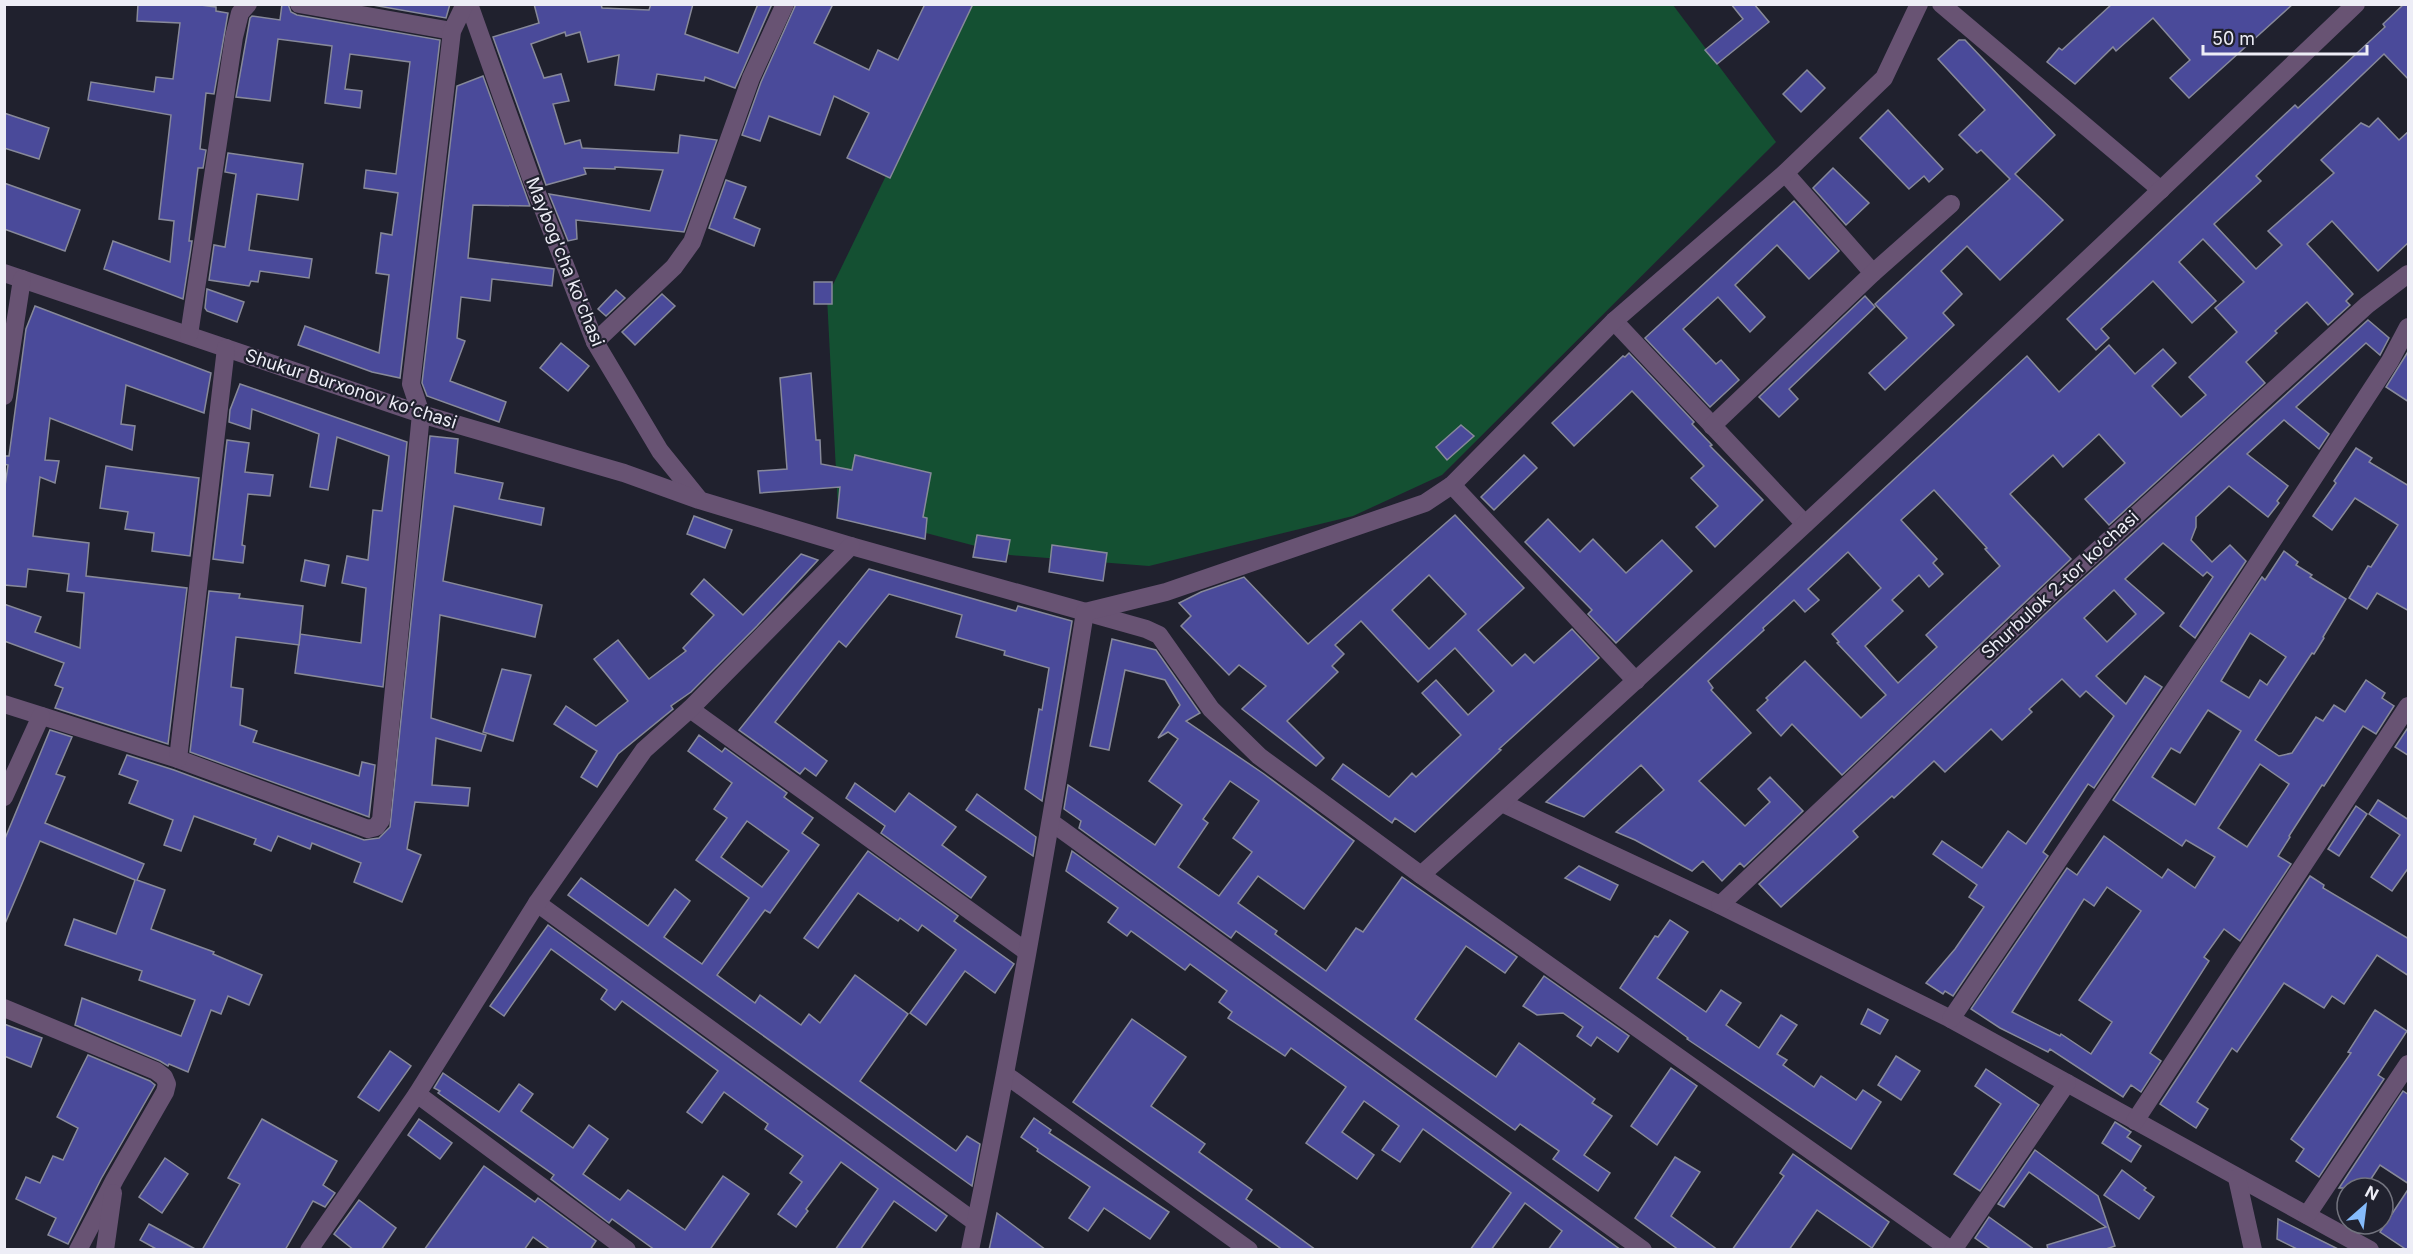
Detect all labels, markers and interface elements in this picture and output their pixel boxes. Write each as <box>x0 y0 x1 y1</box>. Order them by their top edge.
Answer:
scale bar <box>2203 18 2366 56</box>
text: 50 m <box>2212 28 2255 49</box>
street label: Maybog'cha ko'chasi <box>522 174 609 349</box>
street label: Shukur Burxonov koʻchasi <box>243 344 460 433</box>
street label: Shurbulok 2-tor ko‘chasi <box>1977 506 2143 663</box>
north arrow <box>2335 1176 2395 1236</box>
text: N <box>2362 1181 2382 1204</box>

